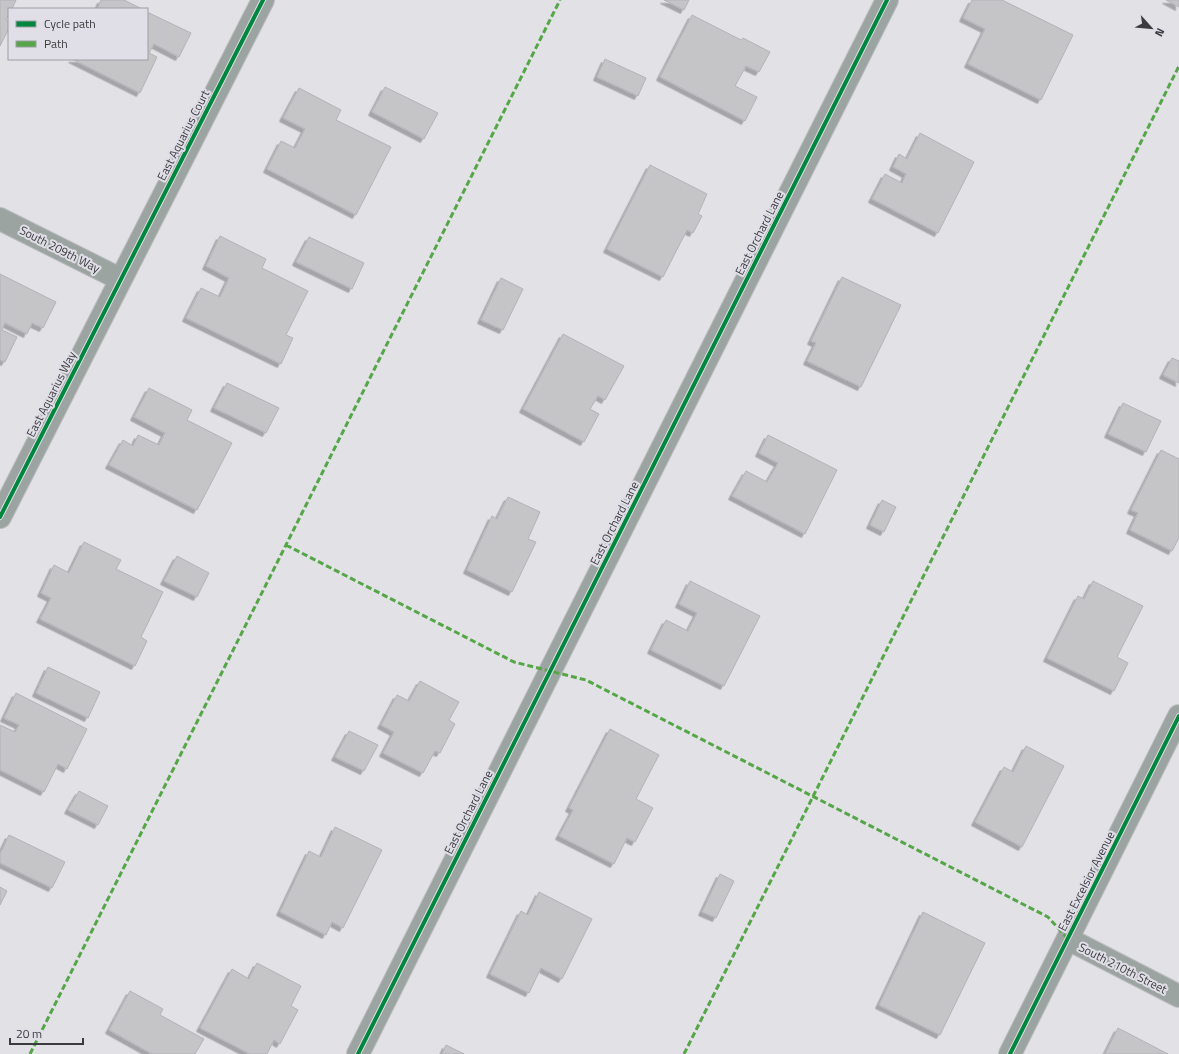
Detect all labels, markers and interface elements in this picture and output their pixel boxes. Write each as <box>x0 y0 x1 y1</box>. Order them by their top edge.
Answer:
legend <box>8 8 148 60</box>
north arrow <box>1131 8 1171 48</box>
text: Cycle path <box>44 14 96 33</box>
text: N <box>1151 26 1169 40</box>
text: Path <box>44 34 68 53</box>
street label: East Aquarius Court <box>152 86 214 184</box>
street label: East Orchard Lane <box>730 188 788 278</box>
street label: South 209th Way <box>16 221 104 278</box>
street label: East Aquarius Way <box>21 347 81 440</box>
street label: East Orchard Lane <box>585 478 643 568</box>
street label: East Orchard Lane <box>439 767 497 857</box>
street label: East Excelsior Avenue <box>1053 828 1119 934</box>
street label: South 210th Street <box>1076 938 1171 999</box>
scale bar <box>10 1020 83 1046</box>
text: 20 m <box>16 1024 42 1043</box>

